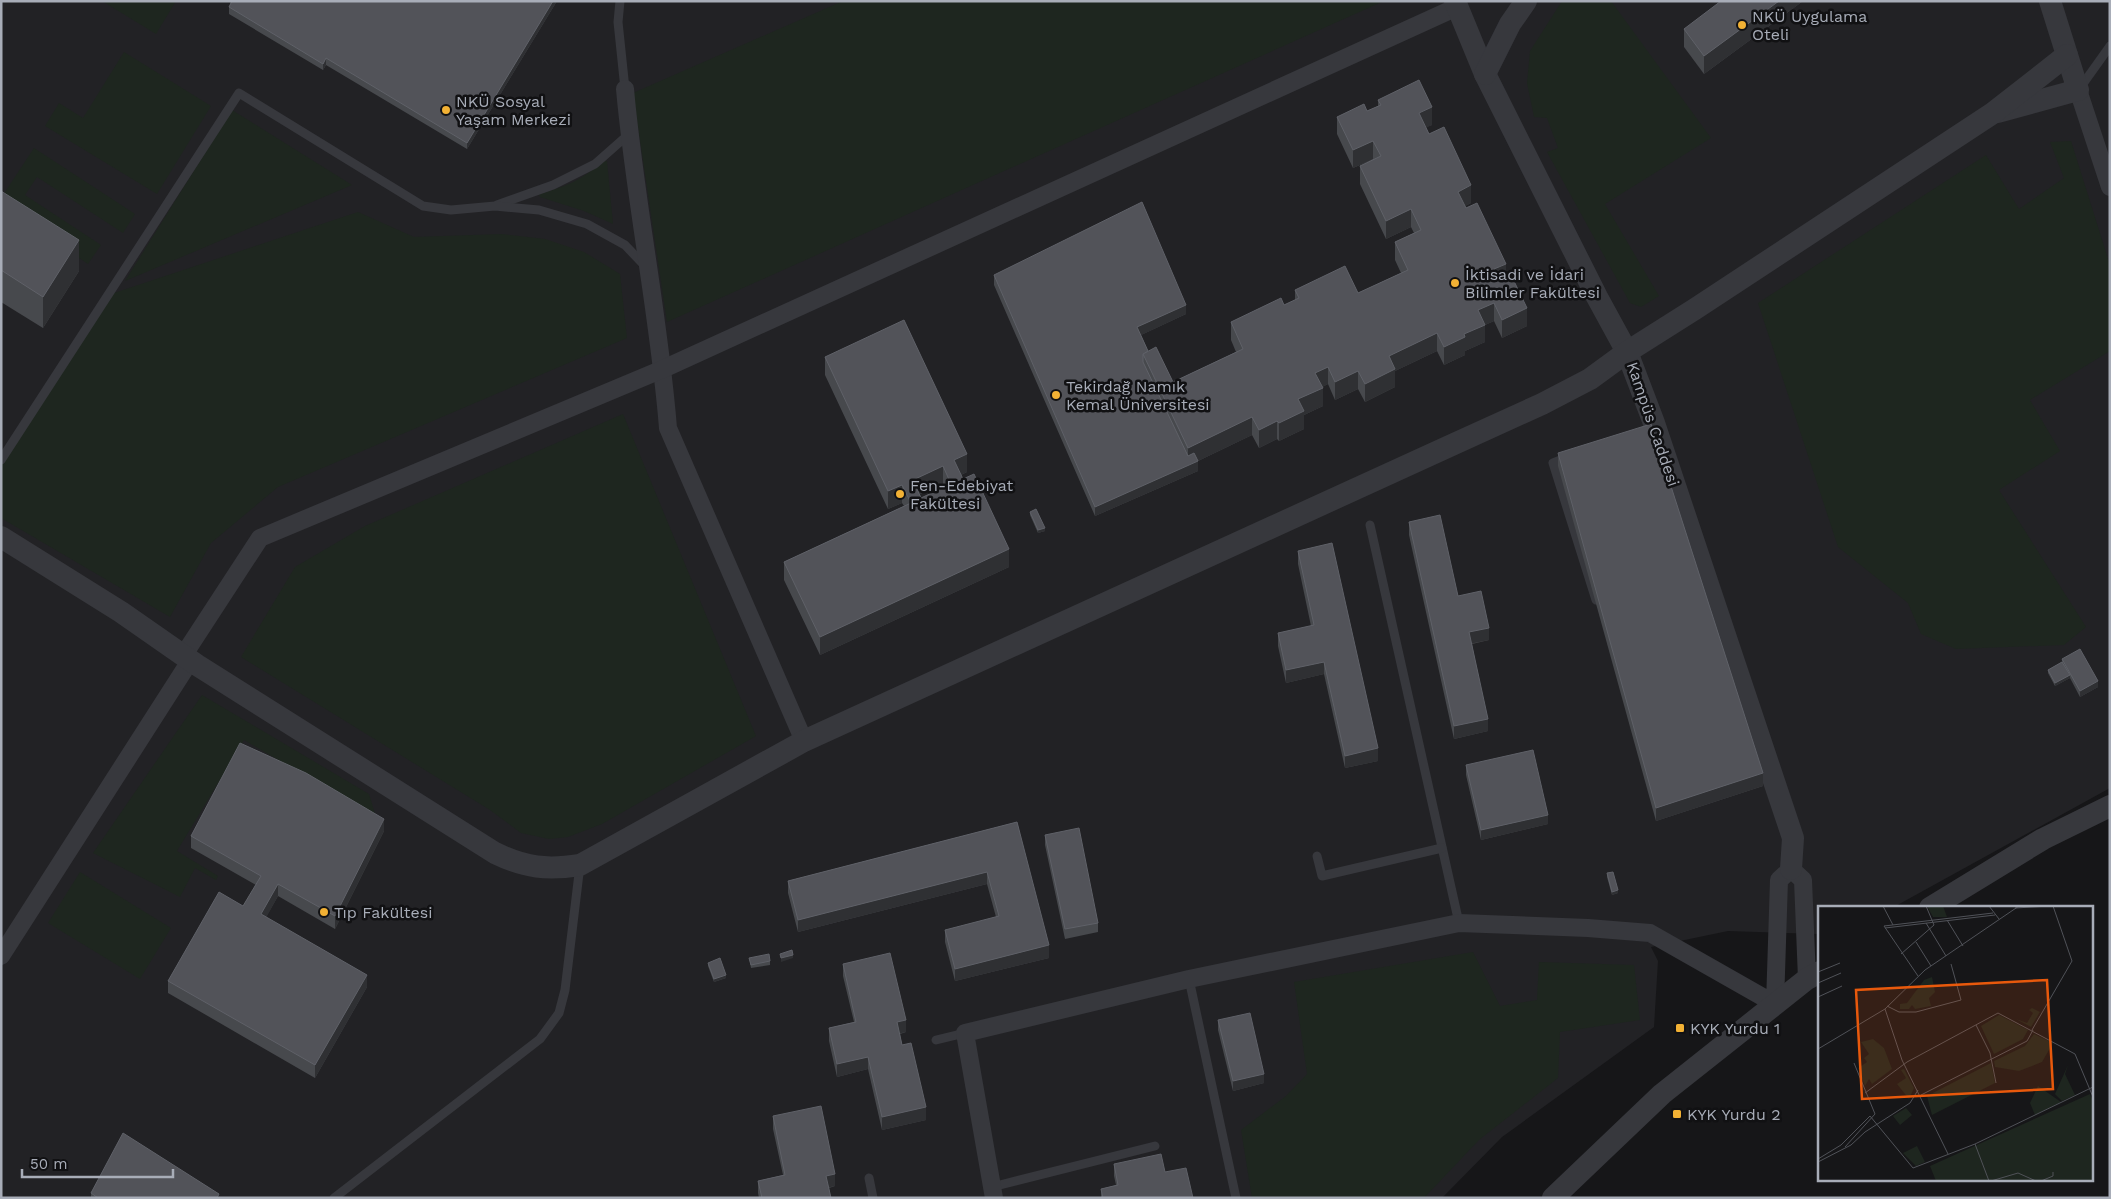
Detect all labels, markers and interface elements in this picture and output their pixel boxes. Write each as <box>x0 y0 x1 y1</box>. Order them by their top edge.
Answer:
place label: NKÜ Uygulama Oteli <box>1752 7 1867 44</box>
marker: NKÜ Uygulama Oteli <box>1736 19 1748 31</box>
place label: NKÜ Sosyal Yaşam Merkezi <box>456 92 571 129</box>
marker: NKÜ Sosyal Yaşam Merkezi <box>440 104 452 116</box>
place label: İktisadi ve İdari Bilimler Fakültesi <box>1465 265 1600 302</box>
marker: İktisadi ve İdari Bilimler Fakültesi <box>1449 277 1461 289</box>
street label: Kampüs Caddesi <box>1623 359 1683 489</box>
place label: Tekirdağ Namık Kemal Üniversitesi <box>1066 377 1210 414</box>
marker: Tekirdağ Namık Kemal Üniversitesi <box>1050 389 1062 401</box>
place label: Fen-Edebiyat Fakültesi <box>910 476 1013 513</box>
marker: Fen-Edebiyat Fakültesi <box>894 488 906 500</box>
place label: Tıp Fakültesi <box>334 903 432 922</box>
marker: Tıp Fakültesi <box>318 906 330 918</box>
inset map <box>1818 906 2094 1182</box>
place label: KYK Yurdu 1 <box>1690 1019 1780 1038</box>
marker: KYK Yurdu 1 <box>1674 1022 1686 1034</box>
place label: KYK Yurdu 2 <box>1687 1105 1781 1124</box>
marker: KYK Yurdu 2 <box>1671 1108 1683 1120</box>
scale bar <box>22 1146 174 1178</box>
text: 50 m <box>30 1155 67 1173</box>

